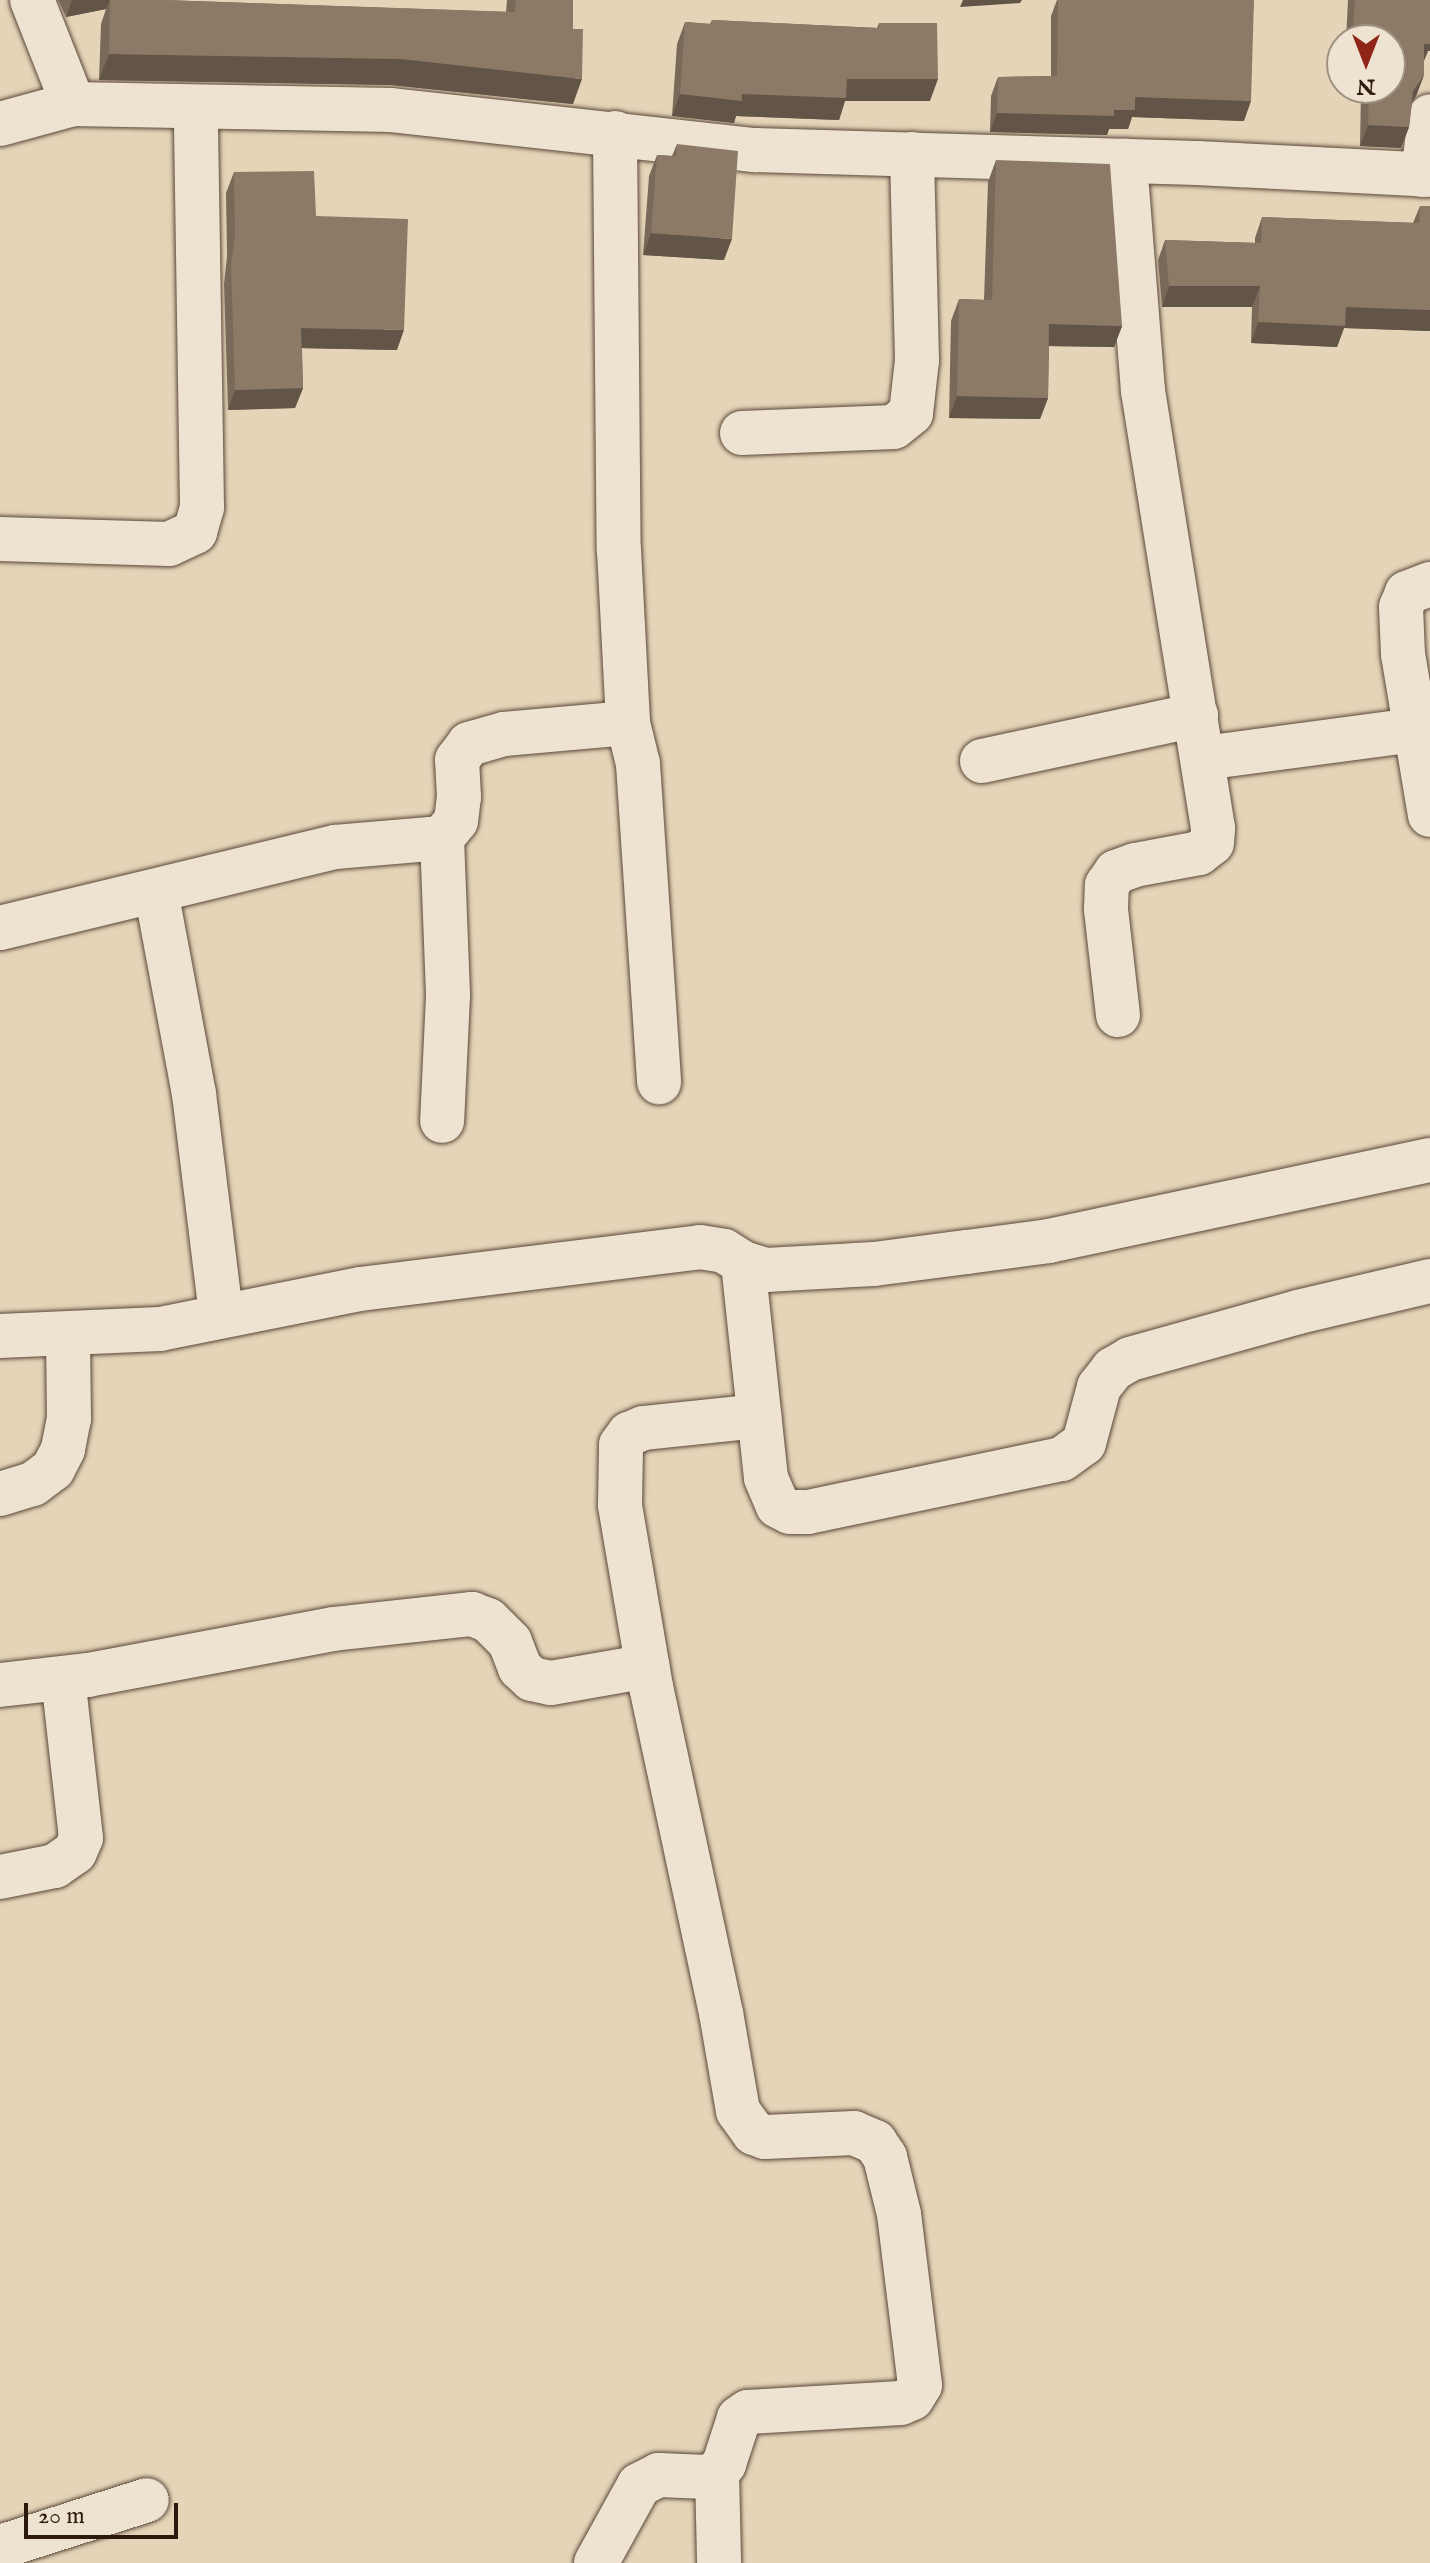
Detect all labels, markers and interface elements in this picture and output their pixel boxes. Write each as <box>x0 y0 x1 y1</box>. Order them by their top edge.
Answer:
north arrow <box>1326 24 1406 104</box>
text: N <box>1356 72 1376 100</box>
scale bar <box>28 2487 182 2537</box>
text: 20 m <box>38 2501 85 2532</box>

